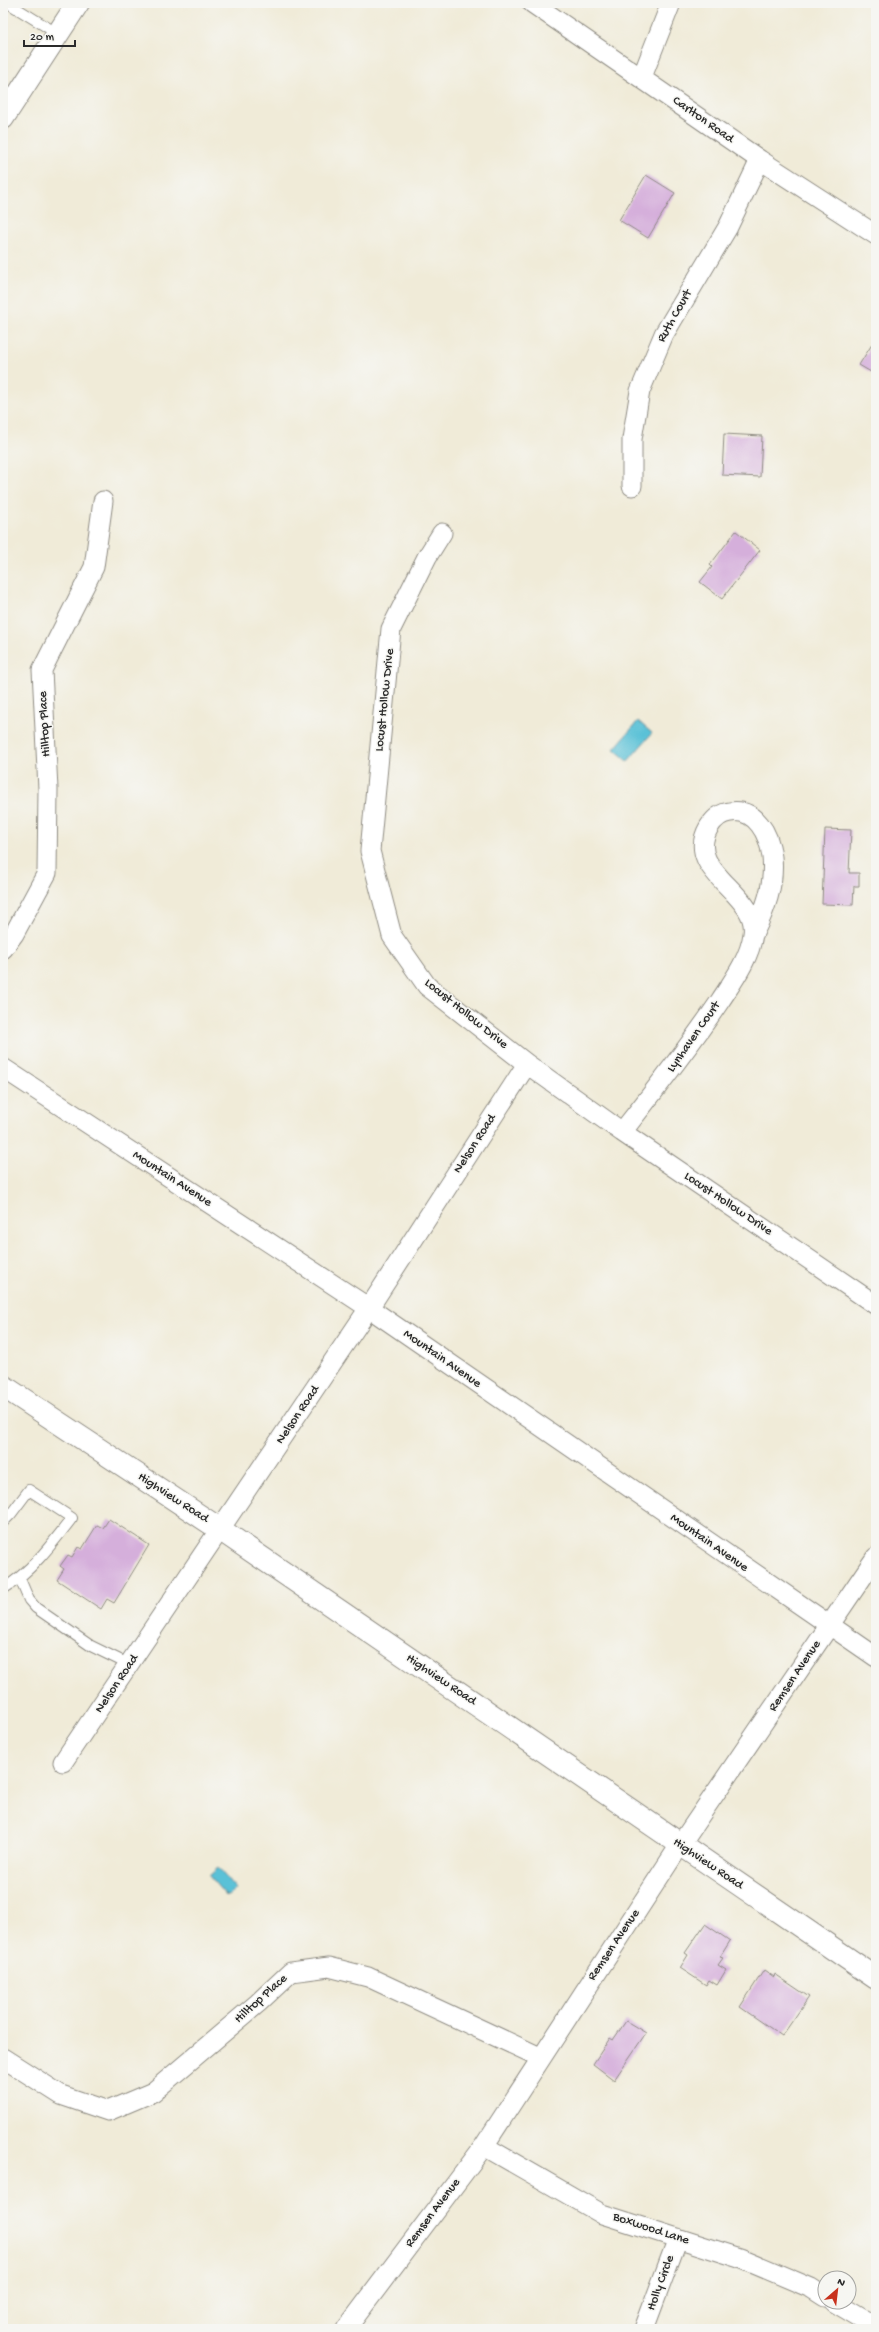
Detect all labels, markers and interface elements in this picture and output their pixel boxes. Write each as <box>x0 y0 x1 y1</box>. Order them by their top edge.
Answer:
scale bar <box>24 22 75 48</box>
text: 20 m <box>30 31 55 45</box>
street label: Carlton Road <box>669 93 738 147</box>
street label: Ruth Court <box>654 285 696 345</box>
street label: Locust Hollow Drive <box>372 648 398 752</box>
street label: Hilltop Place <box>36 690 54 757</box>
street label: Locust Hollow Drive <box>421 976 511 1053</box>
street label: Lynhaven Court <box>664 997 725 1075</box>
street label: Nelson Road <box>450 1111 500 1176</box>
street label: Mountain Avenue <box>129 1148 215 1210</box>
street label: Locust Hollow Drive <box>681 1169 775 1239</box>
street label: Mountain Avenue <box>400 1327 484 1392</box>
street label: Nelson Road <box>273 1382 324 1447</box>
street label: Highview Road <box>135 1470 212 1527</box>
street label: Mountain Avenue <box>667 1511 751 1576</box>
street label: Remsen Avenue <box>766 1637 824 1714</box>
street label: Nelson Road <box>92 1651 143 1716</box>
street label: Highview Road <box>403 1651 480 1710</box>
street label: Highview Road <box>670 1835 747 1894</box>
street label: Remsen Avenue <box>585 1906 643 1983</box>
street label: Hilltop Place <box>231 1971 291 2027</box>
street label: Remsen Avenue <box>402 2175 464 2251</box>
street label: Boxwood Lane <box>610 2209 691 2248</box>
street label: Holly Circle <box>644 2253 678 2313</box>
north arrow <box>817 2270 857 2310</box>
text: N <box>835 2276 847 2290</box>

